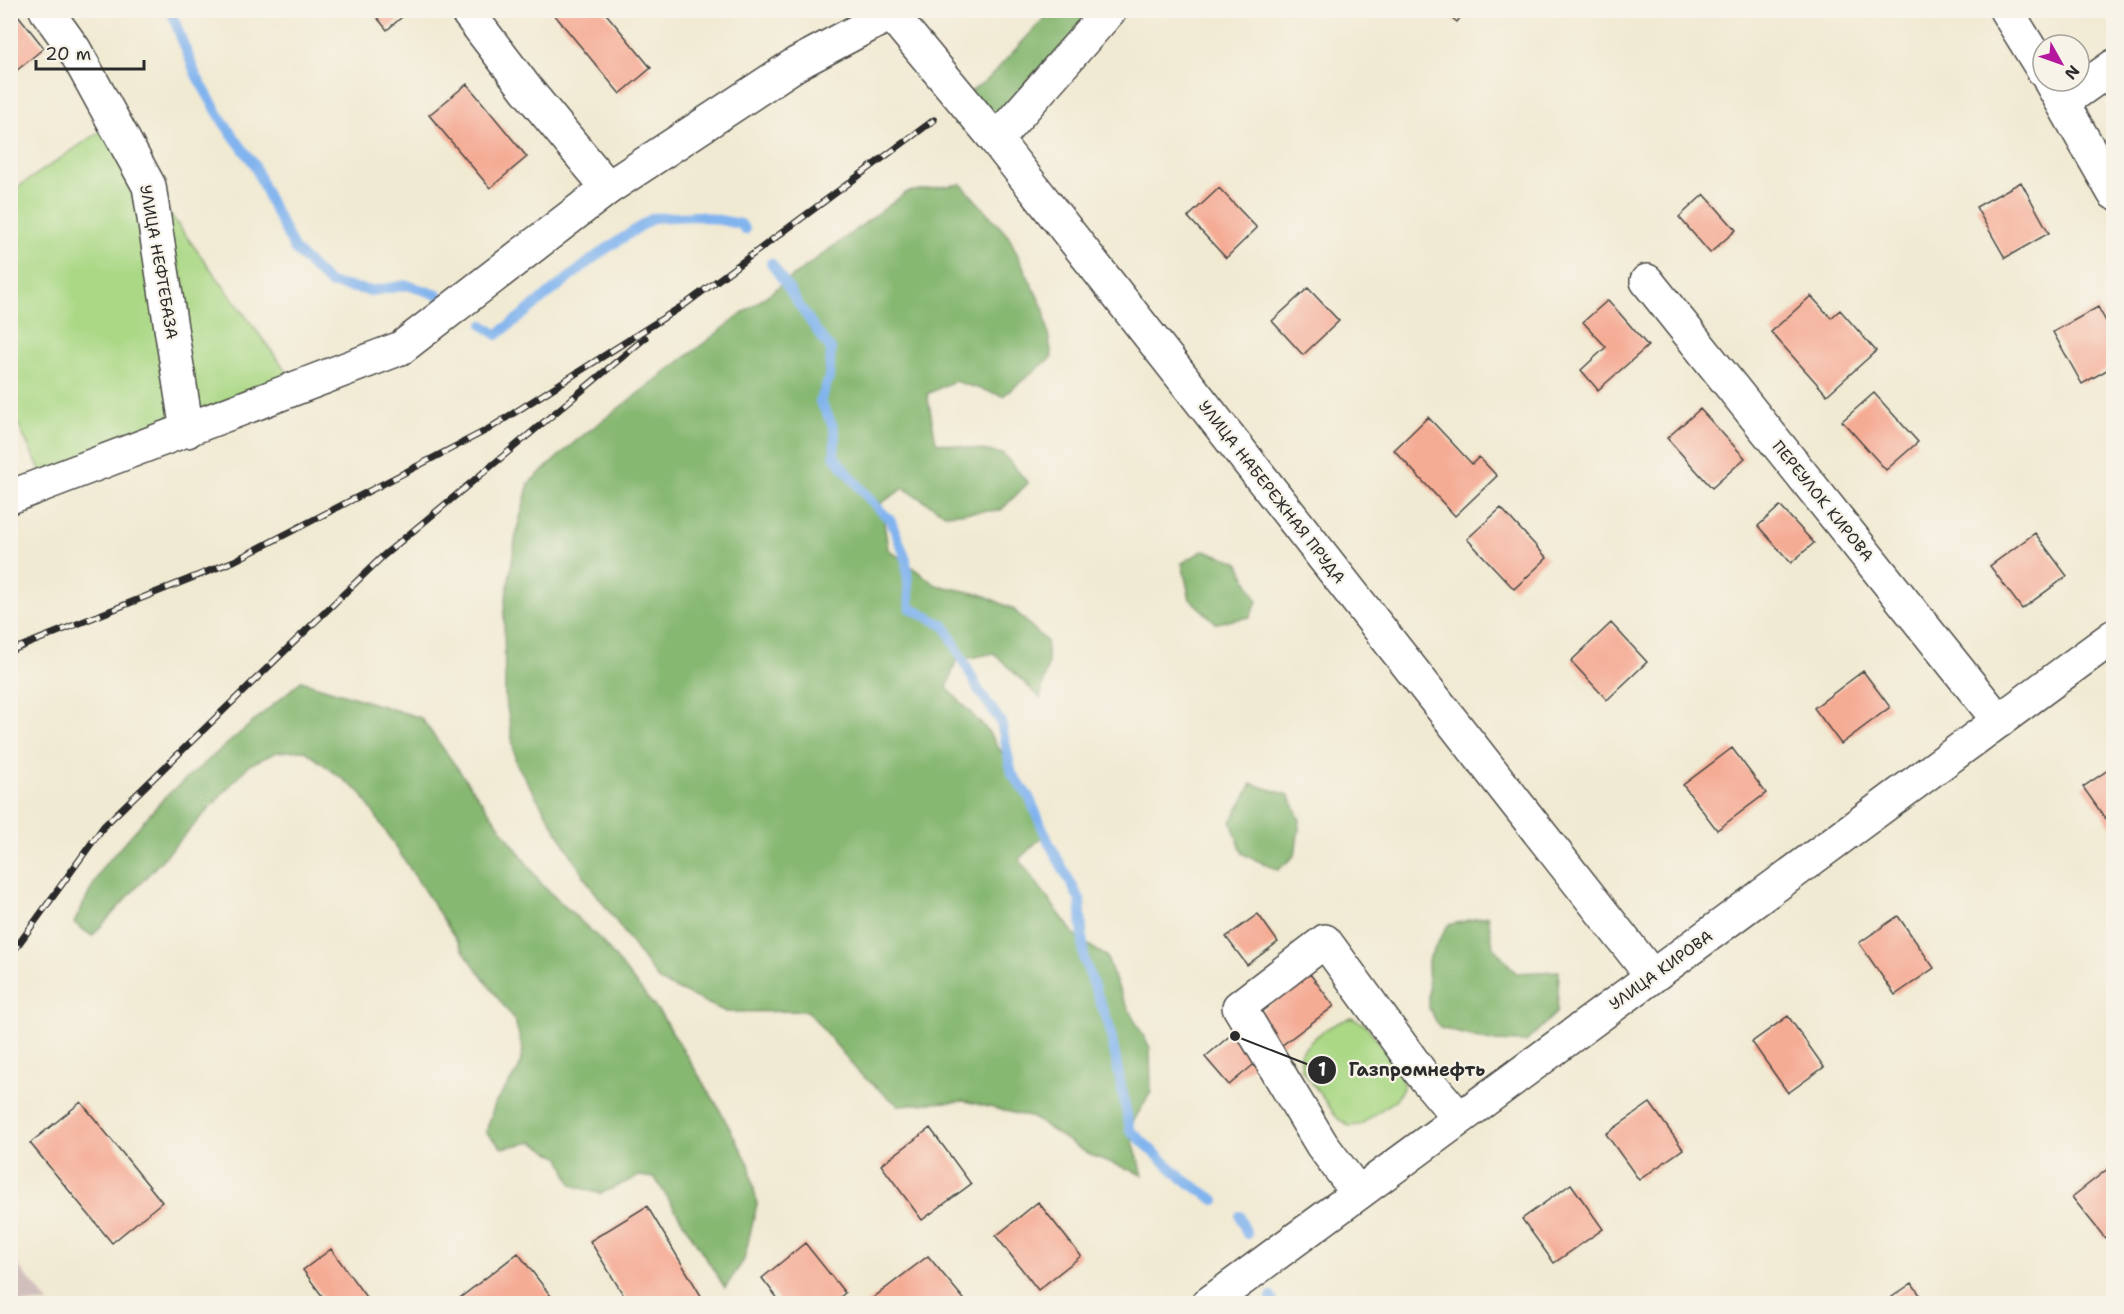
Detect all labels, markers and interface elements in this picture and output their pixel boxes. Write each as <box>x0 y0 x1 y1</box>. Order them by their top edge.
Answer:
scale bar <box>36 33 144 71</box>
north arrow <box>2031 33 2091 93</box>
text: 20 m <box>45 42 91 66</box>
text: N <box>2060 61 2084 84</box>
street label: УЛИЦА НЕФТЕБАЗА <box>135 183 183 341</box>
street label: УЛИЦА НАБЕРЕЖНАЯ ПРУДА <box>1194 396 1350 588</box>
street label: ПЕРЕУЛОК КИРОВА <box>1768 436 1878 566</box>
street label: УЛИЦА КИРОВА <box>1605 925 1717 1015</box>
callout: Газпромнефть <box>1307 1052 1498 1088</box>
text: 1 <box>1318 1058 1326 1082</box>
text: Газпромнефть <box>1349 1058 1485 1082</box>

